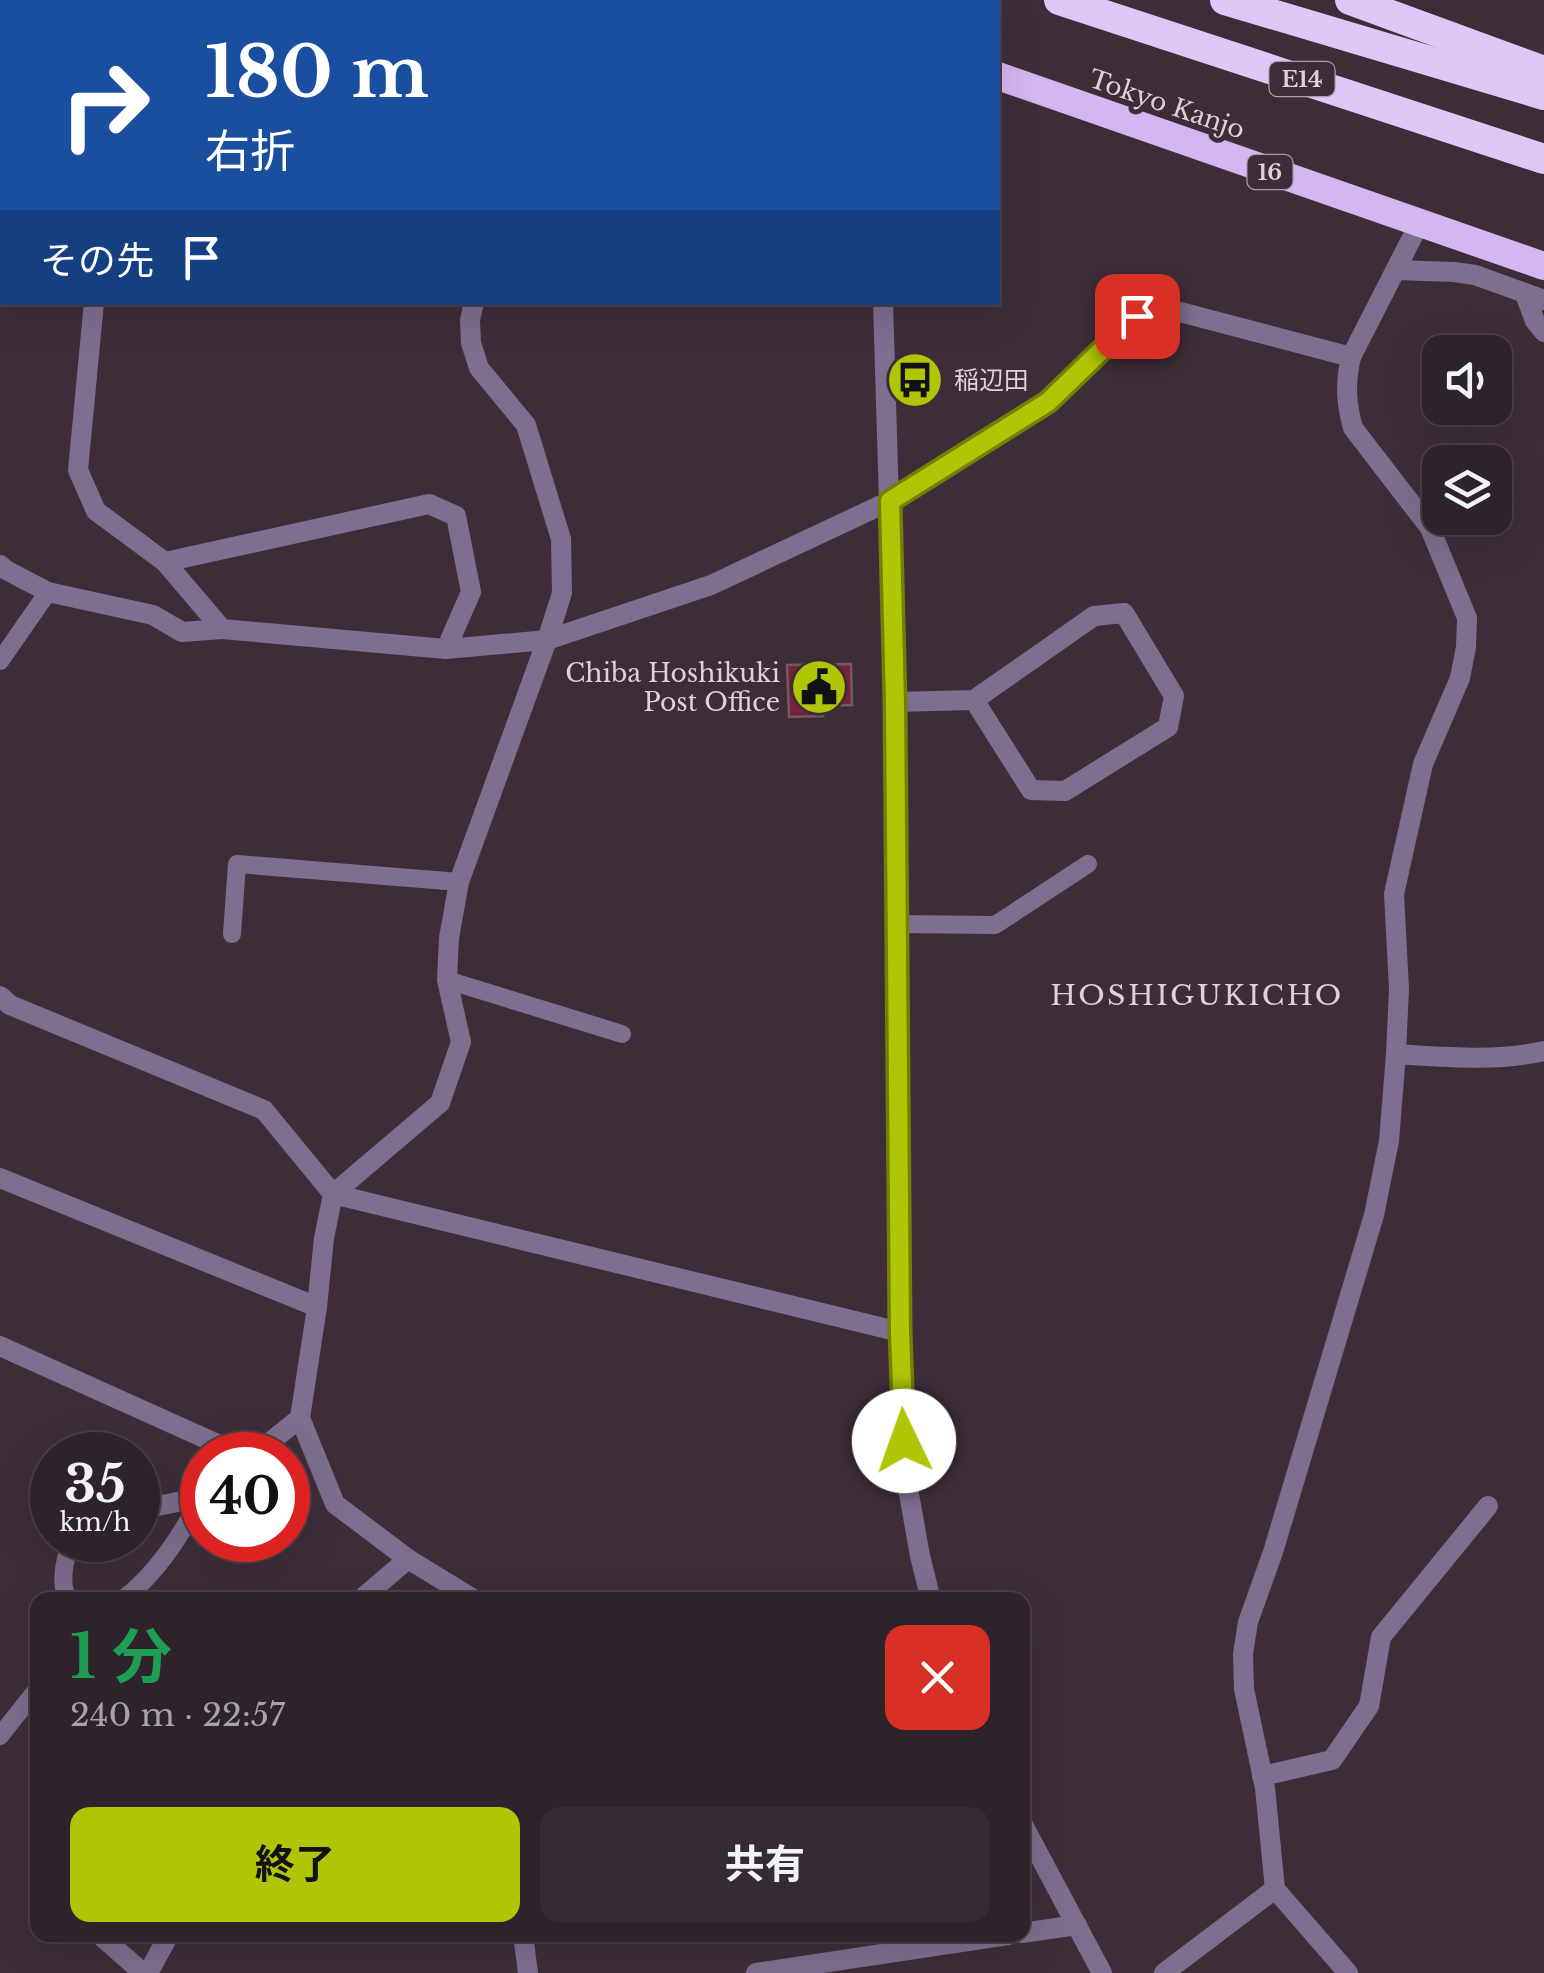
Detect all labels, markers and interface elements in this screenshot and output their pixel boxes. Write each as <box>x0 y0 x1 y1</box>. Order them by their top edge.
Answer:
text: 180 m <box>205 29 429 116</box>
icon: right <box>40 40 170 170</box>
road number: E14 <box>1270 62 1334 96</box>
street label: Tokyo Kanjo <box>1085 63 1249 146</box>
text: 右折 <box>205 123 295 179</box>
road number: 16 <box>1248 155 1292 189</box>
icon: arrive <box>174 230 229 285</box>
text: その先 <box>40 237 154 284</box>
pin <box>1095 274 1180 359</box>
icon: arrive <box>1110 289 1165 344</box>
map controls <box>1422 335 1512 535</box>
button: sound <box>1422 335 1512 425</box>
bus stop icon: 稲辺田 <box>885 350 945 410</box>
place label: 稲辺田 <box>954 365 1029 396</box>
button: layers <box>1422 445 1512 535</box>
public building icon: Chiba Hoshikuki Post Office <box>789 657 849 717</box>
place label: Chiba Hoshikuki Post Office <box>565 658 780 718</box>
district label: HOSHIGUKICHO <box>1050 978 1344 1013</box>
position arrow <box>852 1389 956 1493</box>
speed limit sign: 40 <box>180 1432 310 1562</box>
text: 35 <box>64 1453 126 1516</box>
text: km/h <box>60 1507 130 1538</box>
text: 1 分 <box>70 1620 172 1694</box>
button: close <box>885 1625 990 1730</box>
text: 240 m · 22:57 <box>70 1695 285 1735</box>
button: 終了 <box>70 1807 520 1922</box>
button: 共有 <box>540 1807 990 1922</box>

